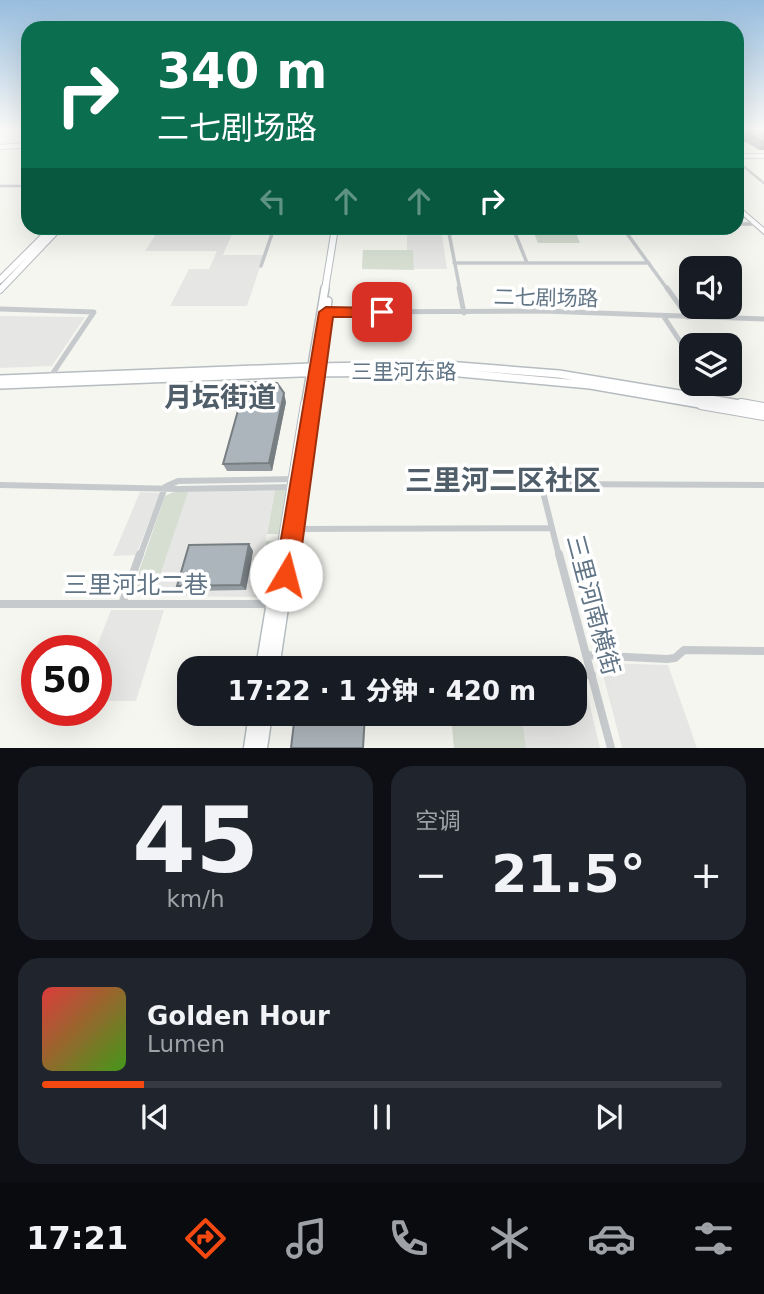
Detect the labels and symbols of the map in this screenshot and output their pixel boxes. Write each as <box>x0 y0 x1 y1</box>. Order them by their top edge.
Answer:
pin <box>352 282 412 342</box>
street label: 二七剧场路 <box>493 285 599 311</box>
street label: 三里河东路 <box>352 360 457 384</box>
district label: 月坛街道 <box>164 381 276 414</box>
district label: 三里河二区社区 <box>405 464 601 497</box>
street label: 三里河南横街 <box>561 532 625 678</box>
position arrow <box>249 538 323 612</box>
street label: 三里河北二巷 <box>64 571 208 599</box>
speed limit sign: 50 <box>21 635 112 726</box>

